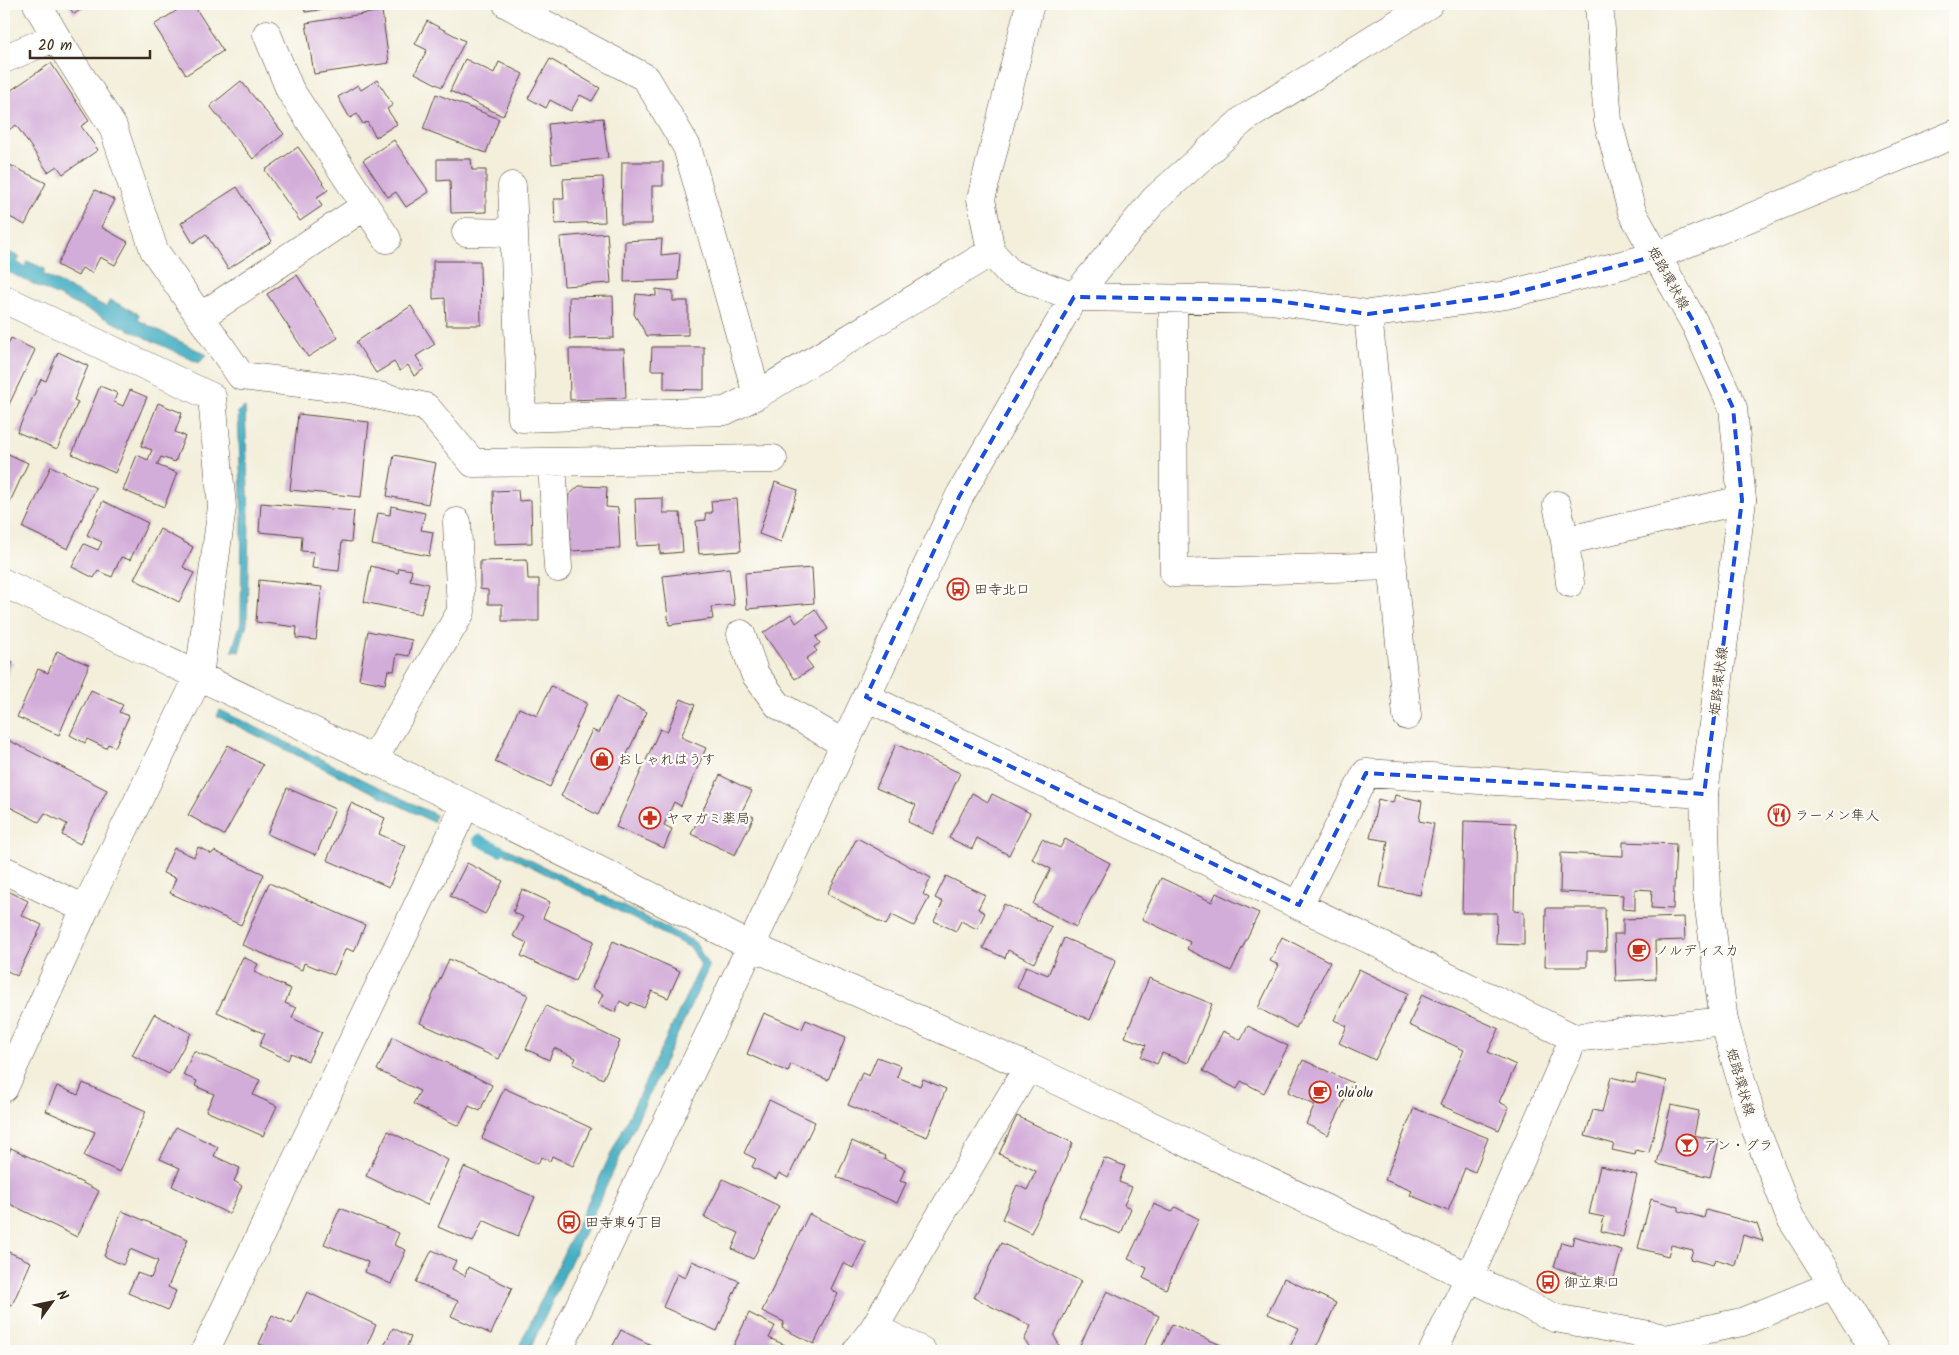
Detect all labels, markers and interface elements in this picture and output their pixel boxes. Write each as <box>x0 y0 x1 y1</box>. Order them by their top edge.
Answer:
scale bar <box>30 28 150 60</box>
text: 20 m <box>38 34 72 58</box>
street label: 姫路環状線 <box>1642 243 1695 314</box>
bus stop icon: 田寺北口 <box>946 577 970 601</box>
place label: 田寺北口 <box>974 579 1030 601</box>
street label: 姫路環状線 <box>1704 645 1734 717</box>
shop icon: おしゃれはうす <box>590 747 614 771</box>
place label: おしゃれはうす <box>618 749 716 771</box>
restaurant icon: ラーメン隼人 <box>1767 803 1791 827</box>
place label: ラーメン隼人 <box>1795 805 1879 827</box>
pharmacy icon: ヤマガミ薬局 <box>638 806 662 830</box>
place label: ヤマガミ薬局 <box>666 808 750 830</box>
cafe icon: ノルディスカ <box>1627 938 1651 962</box>
place label: ノルディスカ <box>1655 940 1739 962</box>
street label: 姫路環状線 <box>1720 1046 1760 1119</box>
cafe icon: 'olu'olu <box>1308 1080 1332 1104</box>
place label: 'olu'olu <box>1336 1082 1373 1104</box>
bar icon: アン・グラ <box>1675 1133 1699 1157</box>
place label: アン・グラ <box>1703 1135 1773 1157</box>
bus stop icon: 田寺東4丁目 <box>557 1210 581 1234</box>
place label: 田寺東4丁目 <box>585 1212 663 1234</box>
bus stop icon: 御立東口 <box>1536 1270 1560 1294</box>
place label: 御立東口 <box>1564 1272 1620 1294</box>
north arrow <box>28 1278 78 1328</box>
text: N <box>50 1286 74 1305</box>

